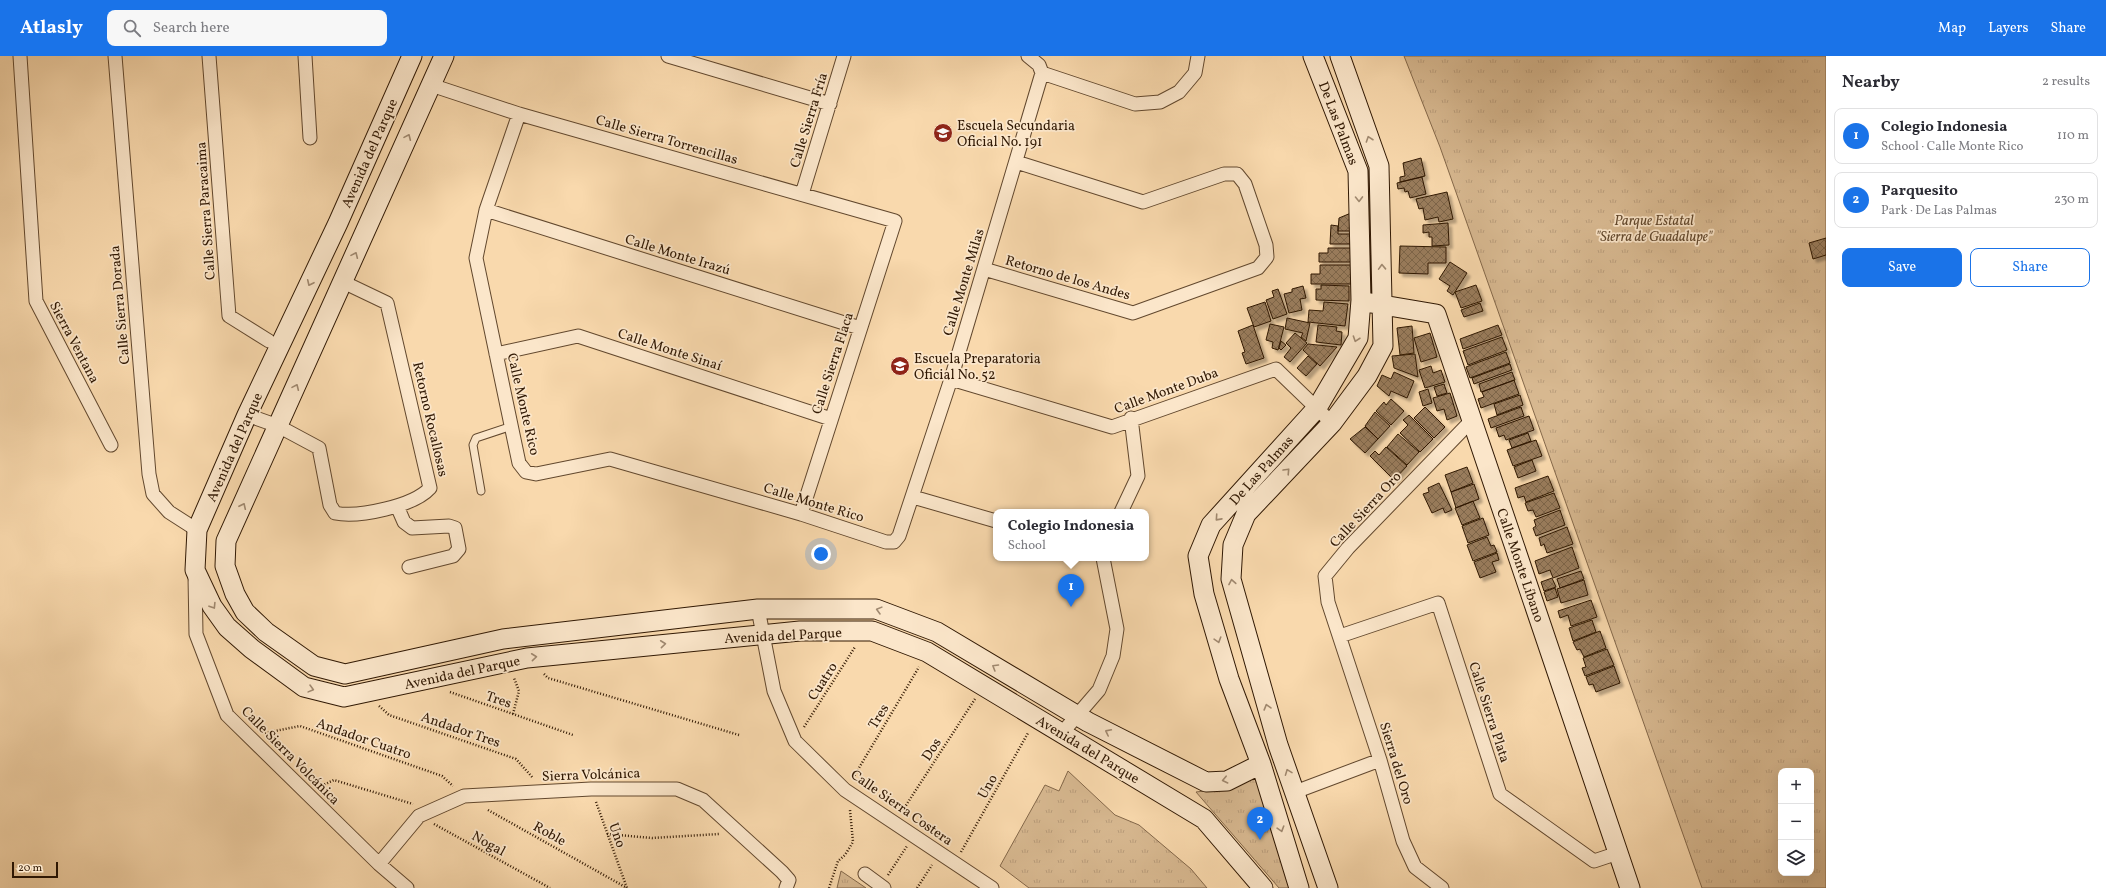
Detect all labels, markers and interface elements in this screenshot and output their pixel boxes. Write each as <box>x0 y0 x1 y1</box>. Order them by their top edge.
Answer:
search box <box>107 10 387 46</box>
text: Atlasly <box>20 15 83 41</box>
icon: search <box>121 17 143 39</box>
text: Search here <box>153 18 230 39</box>
text: Map <box>1938 19 1966 38</box>
text: Layers <box>1988 19 2028 38</box>
text: Share <box>2050 19 2086 38</box>
street label: Calle Sierra Fría <box>786 71 833 170</box>
text: Nearby <box>1842 71 1900 94</box>
text: 2 results <box>2042 73 2090 91</box>
street label: De Las Palmas <box>1313 79 1362 168</box>
street label: Avenida del Parque <box>338 96 403 211</box>
street label: Calle Sierra Torrencillas <box>593 111 740 170</box>
place label: Escuela Secundaria Oficial No. 191 <box>957 117 1075 152</box>
text: Colegio Indonesia <box>1881 117 2007 138</box>
school or university icon: Escuela Secundaria Oficial No. 191 <box>932 122 954 144</box>
text: 1 <box>1853 127 1859 145</box>
text: 110 m <box>2057 127 2089 145</box>
one-way arrow <box>403 133 411 140</box>
one-way arrow <box>1366 135 1374 142</box>
text: School · Calle Monte Rico <box>1881 138 2024 156</box>
street label: Calle Sierra Paracaima <box>192 141 221 281</box>
text: Parquesito <box>1881 181 1958 202</box>
text: 2 <box>1853 191 1859 209</box>
text: 230 m <box>2054 191 2089 209</box>
one-way arrow <box>1355 196 1363 202</box>
text: Park · De Las Palmas <box>1881 202 1997 220</box>
park label: Parque Estatal "Sierra de Guadalupe" <box>1596 212 1714 247</box>
street label: Calle Monte Milas <box>939 227 990 338</box>
street label: Calle Monte Irazú <box>622 230 733 281</box>
street label: Calle Sierra Dorada <box>106 245 135 365</box>
button: Save <box>1842 248 1962 287</box>
button: Share <box>1970 248 2090 287</box>
one-way arrow <box>350 252 358 259</box>
street label: Retorno de los Andes <box>1003 252 1132 305</box>
one-way arrow <box>1378 264 1386 270</box>
one-way arrow <box>307 278 315 286</box>
street label: Sierra Ventana <box>44 298 103 387</box>
street label: Calle Sierra Flaca <box>808 310 859 417</box>
street label: Calle Monte Sinaí <box>615 325 725 376</box>
one-way arrow <box>1353 335 1361 342</box>
place label: Escuela Preparatoria Oficial No. 52 <box>914 350 1041 385</box>
street label: Calle Monte Rico <box>502 351 544 457</box>
school or university icon: Escuela Preparatoria Oficial No. 52 <box>889 355 911 377</box>
street label: Retorno Rocallosas <box>407 360 452 479</box>
street label: Calle Monte Duba <box>1112 364 1221 419</box>
one-way arrow <box>291 384 299 391</box>
street label: Avenida del Parque <box>203 390 268 505</box>
street label: De Las Palmas <box>1226 432 1299 510</box>
one-way arrow <box>1282 468 1289 476</box>
street label: Calle Sierra Oro <box>1326 468 1406 552</box>
street label: Calle Monte Rico <box>761 479 866 528</box>
one-way arrow <box>238 502 246 510</box>
street label: Calle Monte Líbano <box>1491 506 1548 625</box>
popup <box>993 509 1149 561</box>
one-way arrow <box>1215 513 1223 521</box>
text: Colegio Indonesia <box>1008 516 1134 537</box>
text: School <box>1008 537 1046 555</box>
your location <box>811 544 831 564</box>
pin: 1 <box>1058 574 1084 607</box>
one-way arrow <box>1228 579 1237 585</box>
one-way arrow <box>208 602 216 609</box>
one-way arrow <box>876 607 882 615</box>
street label: Avenida del Parque <box>724 624 843 649</box>
one-way arrow <box>1213 636 1222 643</box>
one-way arrow <box>660 640 666 649</box>
street label: Avenida del Parque <box>403 652 522 695</box>
one-way arrow <box>531 653 537 662</box>
street label: Cuatro <box>804 659 843 705</box>
street label: Calle Sierra Plata <box>1463 660 1514 765</box>
one-way arrow <box>992 664 999 671</box>
one-way arrow <box>308 684 315 692</box>
street label: Tres <box>483 687 514 714</box>
street label: Tres <box>864 701 894 733</box>
street label: Calle Sierra Volcánica <box>236 703 343 810</box>
one-way arrow <box>1263 704 1272 711</box>
street label: Andador Tres <box>418 708 503 753</box>
street label: Avenida del Parque <box>1032 712 1143 789</box>
street label: Andador Cuatro <box>314 714 413 765</box>
street label: Sierra del Oro <box>1374 720 1417 807</box>
one-way arrow <box>1104 729 1112 737</box>
street label: Dos <box>918 735 947 765</box>
street label: Sierra Volcánica <box>542 764 641 787</box>
street label: Calle Sierra Costera <box>846 766 956 851</box>
one-way arrow <box>1284 768 1292 775</box>
map controls <box>1778 768 1814 876</box>
button: + <box>1778 768 1814 804</box>
street label: Uno <box>974 771 1003 802</box>
one-way arrow <box>1222 775 1229 783</box>
button: − <box>1778 804 1814 840</box>
pin: 2 <box>1247 807 1273 840</box>
street label: Roble <box>529 818 569 851</box>
street label: Uno <box>603 820 630 851</box>
one-way arrow <box>1276 826 1285 833</box>
street label: Nogal <box>468 827 509 861</box>
button: layers <box>1778 840 1814 876</box>
scale bar <box>12 860 58 879</box>
text: 20 m <box>18 861 42 876</box>

